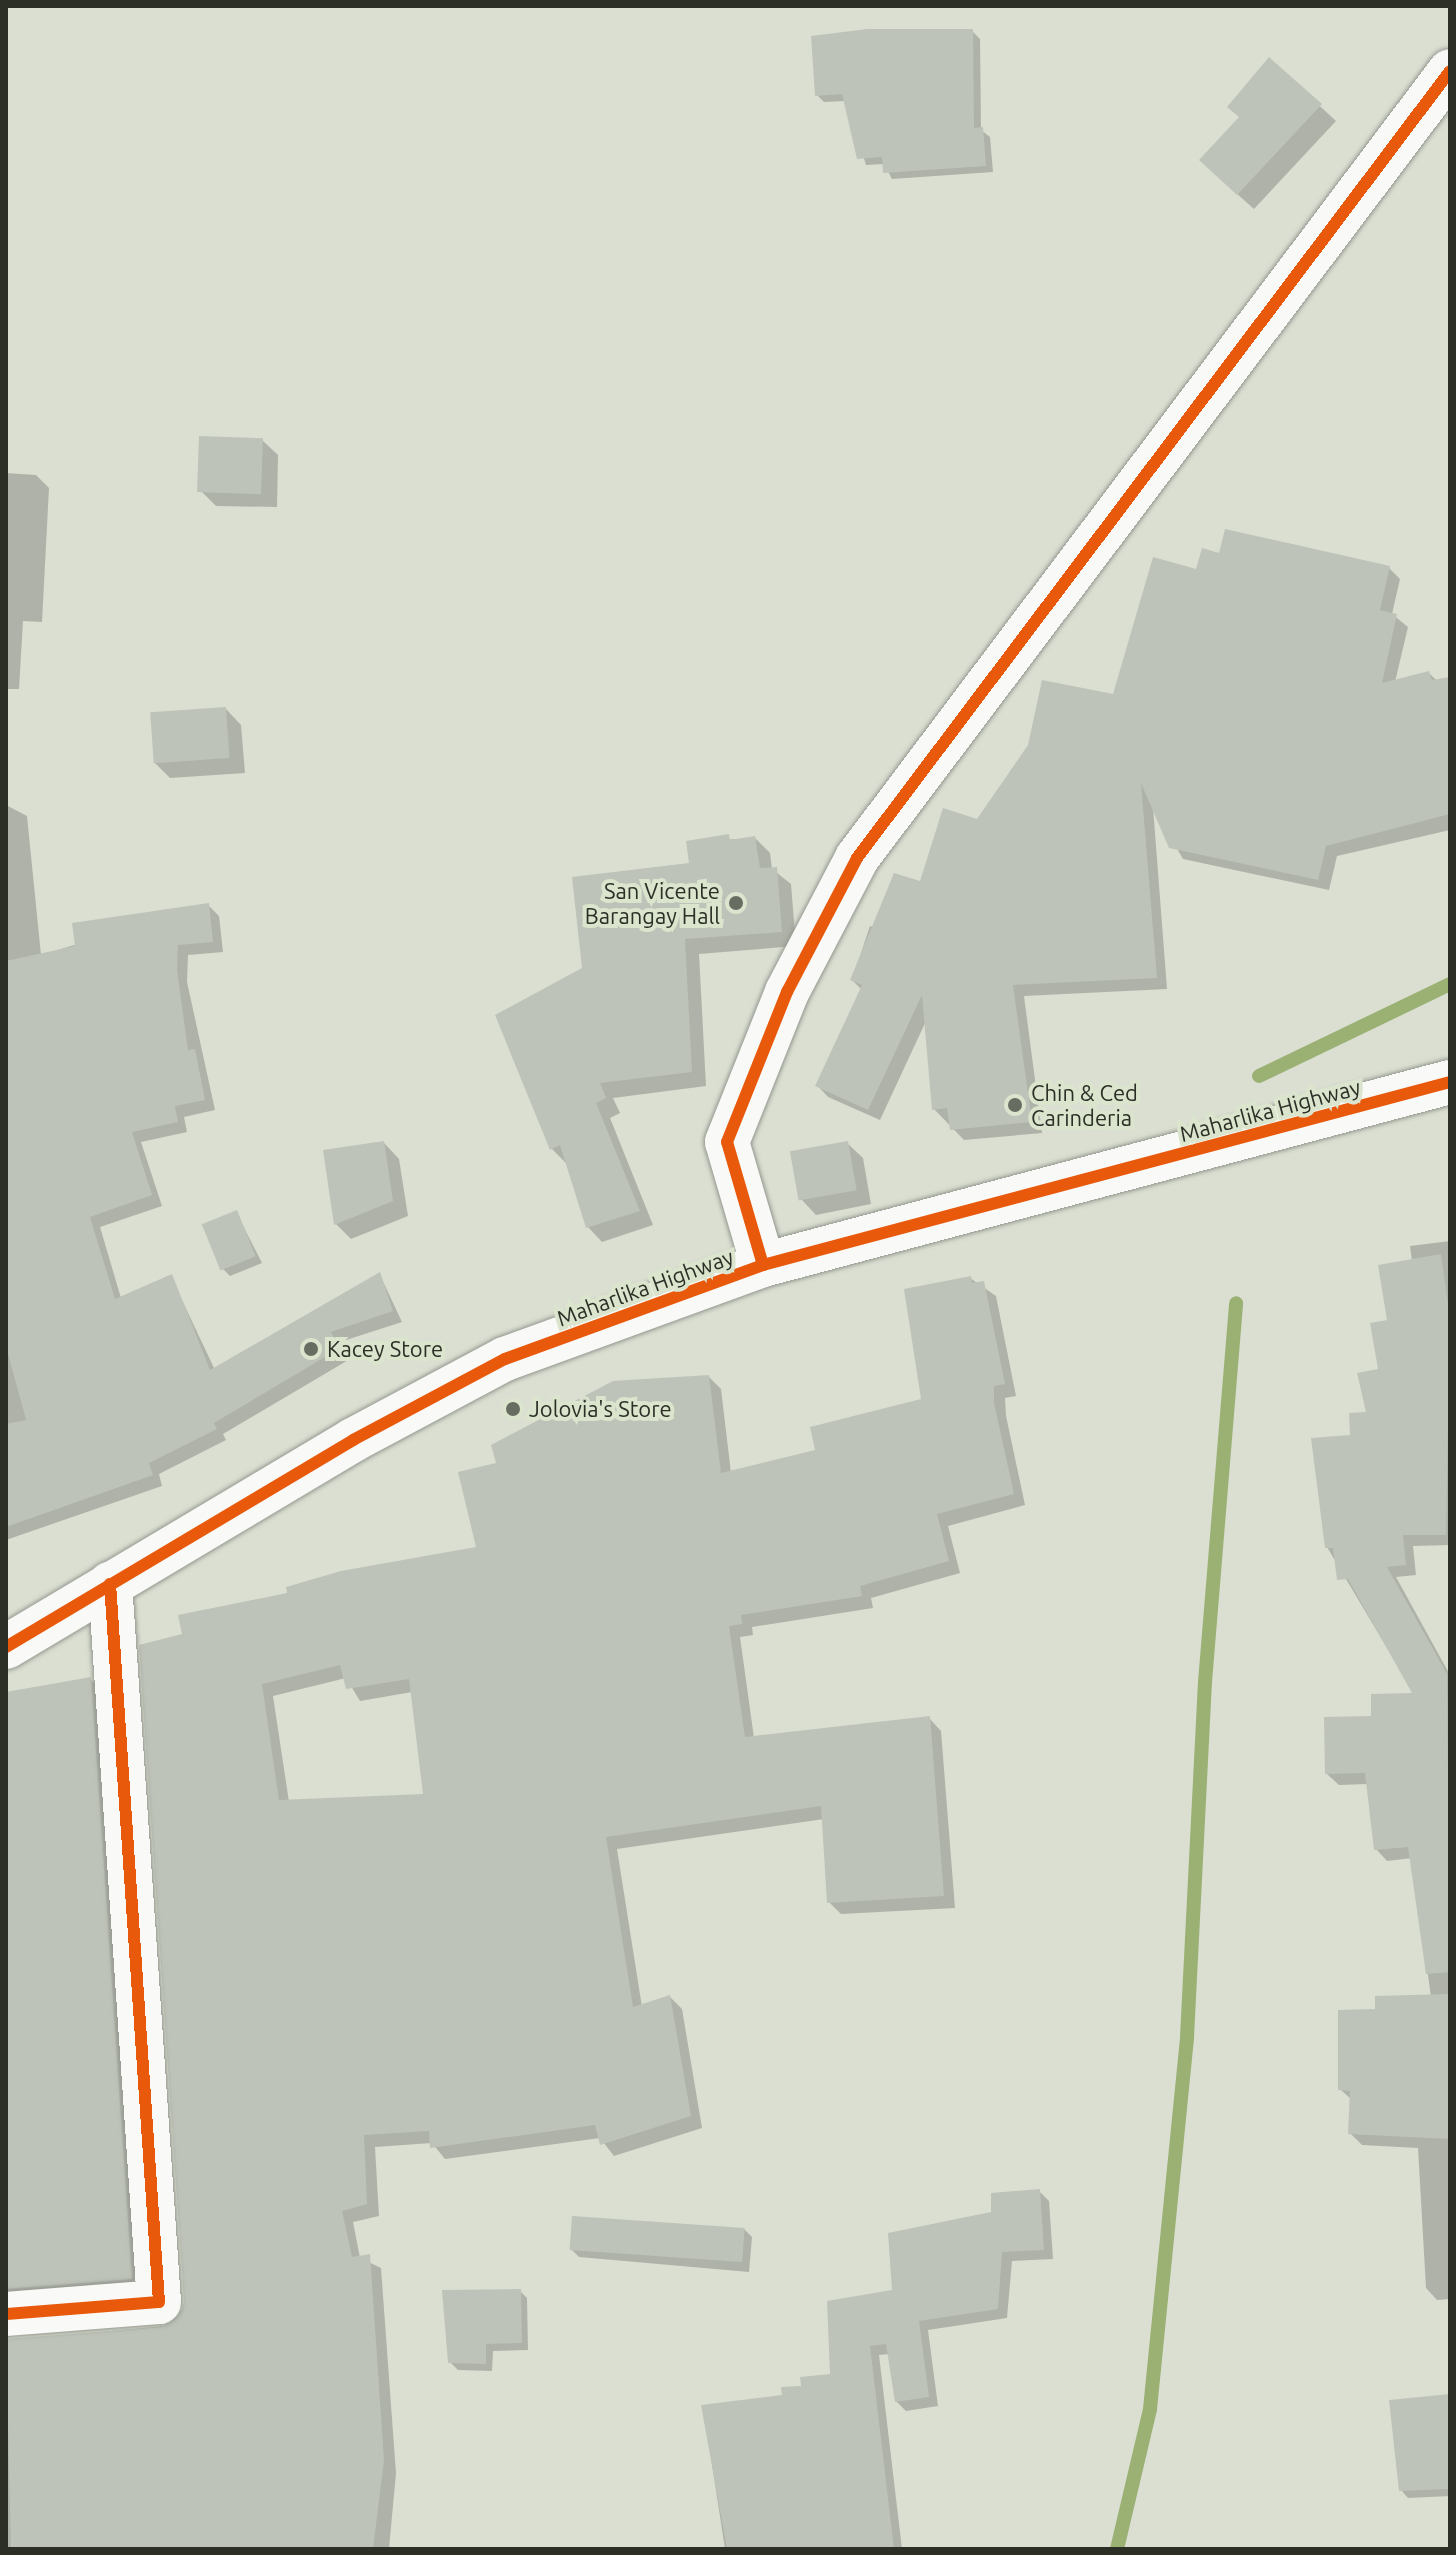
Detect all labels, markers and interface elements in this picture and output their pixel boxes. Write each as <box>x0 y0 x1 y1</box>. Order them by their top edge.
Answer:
place label: San Vicente Barangay Hall <box>585 877 720 928</box>
marker: San Vicente Barangay Hall <box>727 894 745 912</box>
street label: Maharlika Highway <box>1177 1073 1363 1147</box>
place label: Chin & Ced Carinderia <box>1031 1079 1138 1130</box>
marker: Chin & Ced Carinderia <box>1006 1096 1024 1114</box>
street label: Maharlika Highway <box>553 1243 737 1331</box>
place label: Kacey Store <box>327 1336 443 1362</box>
marker: Kacey Store <box>302 1340 320 1358</box>
place label: Jolovia's Store <box>529 1396 672 1422</box>
marker: Jolovia's Store <box>504 1400 522 1418</box>

